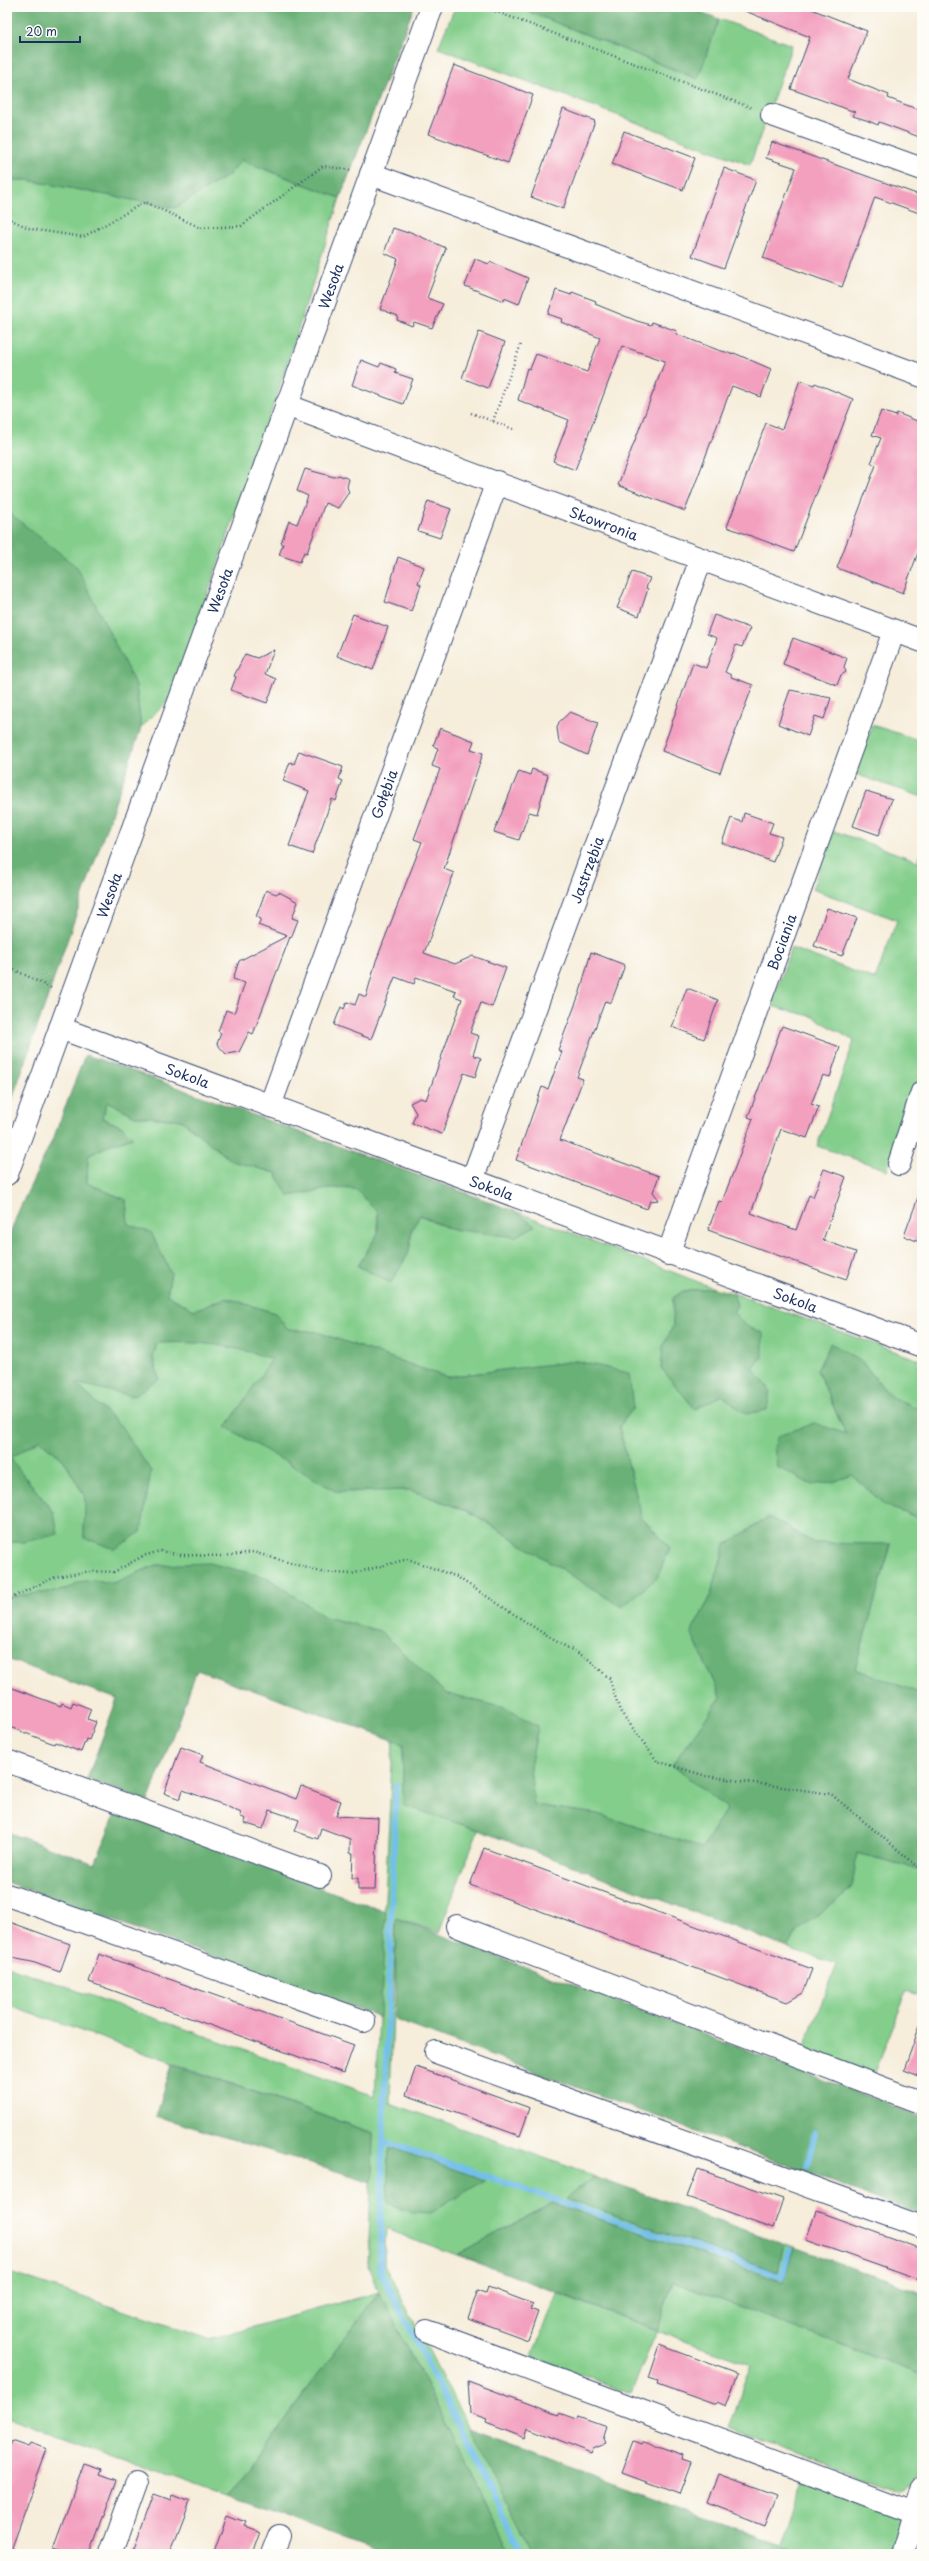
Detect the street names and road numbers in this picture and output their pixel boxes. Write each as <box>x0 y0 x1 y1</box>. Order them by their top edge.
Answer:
street label: Wesoła <box>312 260 348 312</box>
street label: Skowronia <box>566 501 642 545</box>
street label: Wesoła <box>202 564 238 616</box>
street label: Gołębia <box>365 766 402 822</box>
street label: Jastrzębia <box>565 833 609 906</box>
street label: Wesoła <box>91 869 127 921</box>
street label: Bociania <box>761 910 801 973</box>
street label: Sokola <box>162 1057 213 1093</box>
street label: Sokola <box>466 1169 517 1205</box>
street label: Sokola <box>770 1282 821 1317</box>

